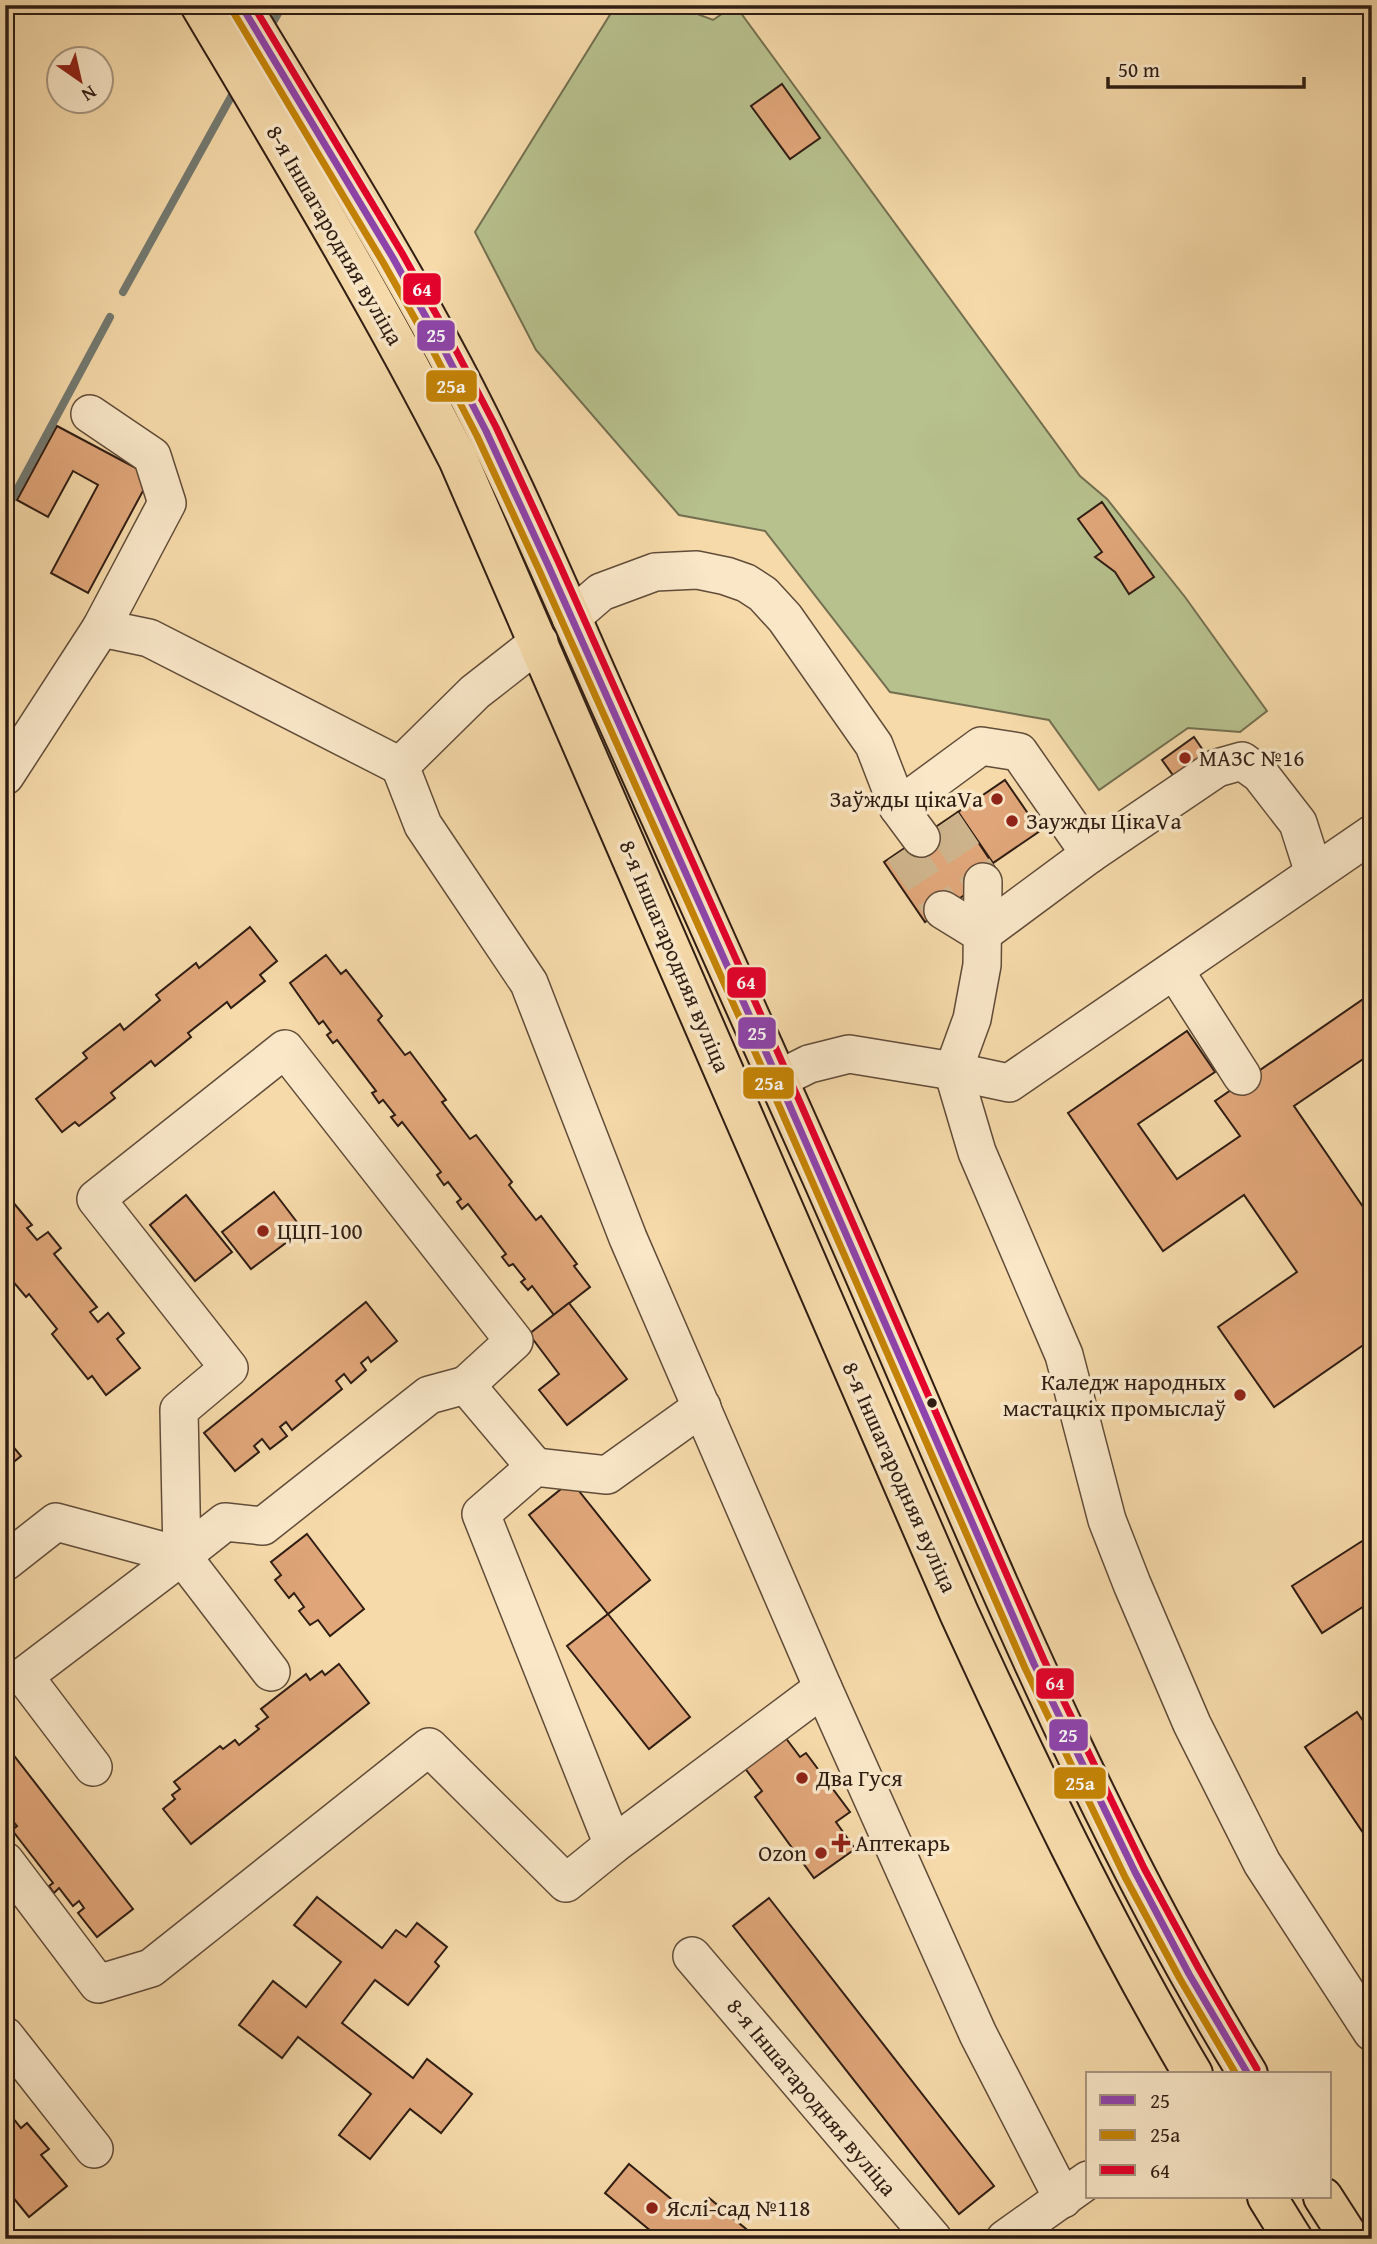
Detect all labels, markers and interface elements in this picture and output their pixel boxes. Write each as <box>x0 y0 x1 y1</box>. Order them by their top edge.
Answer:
north arrow <box>46 46 116 116</box>
scale bar <box>1108 46 1304 90</box>
text: 50 m <box>1118 54 1160 85</box>
text: N <box>76 79 103 109</box>
street label: 8-я Іншагародняя вуліца <box>259 118 412 351</box>
line badge: 64 <box>402 272 442 306</box>
text: 64 <box>412 275 432 303</box>
line badge: 25 <box>416 319 456 352</box>
text: 25 <box>426 321 446 349</box>
line badge: 25а <box>425 369 478 403</box>
text: 25а <box>436 372 466 400</box>
place label: МАЗС №16 <box>1199 741 1304 774</box>
marker: МАЗС №16 <box>1177 750 1193 766</box>
place label: Заўжды цікаVа <box>829 782 983 815</box>
marker: Заўжды цікаVа <box>989 791 1005 807</box>
place label: Заужды ЦікаVа <box>1026 804 1181 837</box>
marker: Заужды ЦікаVа <box>1004 813 1020 829</box>
street label: 8-я Іншагародняя вуліца <box>612 834 739 1077</box>
line badge: 64 <box>726 966 767 999</box>
text: 64 <box>736 968 756 996</box>
line badge: 25 <box>737 1016 777 1050</box>
text: 25 <box>747 1019 767 1047</box>
line badge: 25а <box>742 1066 795 1100</box>
text: 25а <box>754 1069 784 1097</box>
place label: ЦЦП-100 <box>277 1214 363 1247</box>
marker: ЦЦП-100 <box>255 1223 271 1239</box>
street label: 8-я Іншагародняя вуліца <box>835 1356 966 1598</box>
place label: Каледж народных мастацкіх промыслаў <box>1003 1365 1226 1424</box>
marker: Каледж народных мастацкіх промыслаў <box>1232 1387 1248 1403</box>
unlabelled marker <box>925 1396 939 1410</box>
line badge: 64 <box>1035 1667 1075 1700</box>
text: 64 <box>1045 1669 1065 1697</box>
line badge: 25 <box>1048 1718 1089 1752</box>
text: 25 <box>1058 1721 1078 1749</box>
place label: Два Гуся <box>815 1761 903 1794</box>
line badge: 25а <box>1053 1766 1107 1800</box>
text: 25а <box>1065 1769 1095 1797</box>
marker: Два Гуся <box>794 1770 810 1786</box>
place label: Аптекарь <box>855 1826 950 1859</box>
marker: Аптекарь <box>833 1835 849 1851</box>
place label: Ozon <box>758 1836 807 1869</box>
marker: Ozon <box>813 1845 829 1861</box>
street label: 8-я Іншагародняя вуліца <box>720 1990 905 2203</box>
legend <box>1086 2072 1332 2198</box>
text: 25 <box>1150 2085 1170 2116</box>
text: 25а <box>1150 2119 1180 2150</box>
text: 64 <box>1150 2155 1170 2186</box>
place label: Яслі-сад №118 <box>665 2191 810 2224</box>
marker: Яслі-сад №118 <box>644 2200 660 2216</box>

